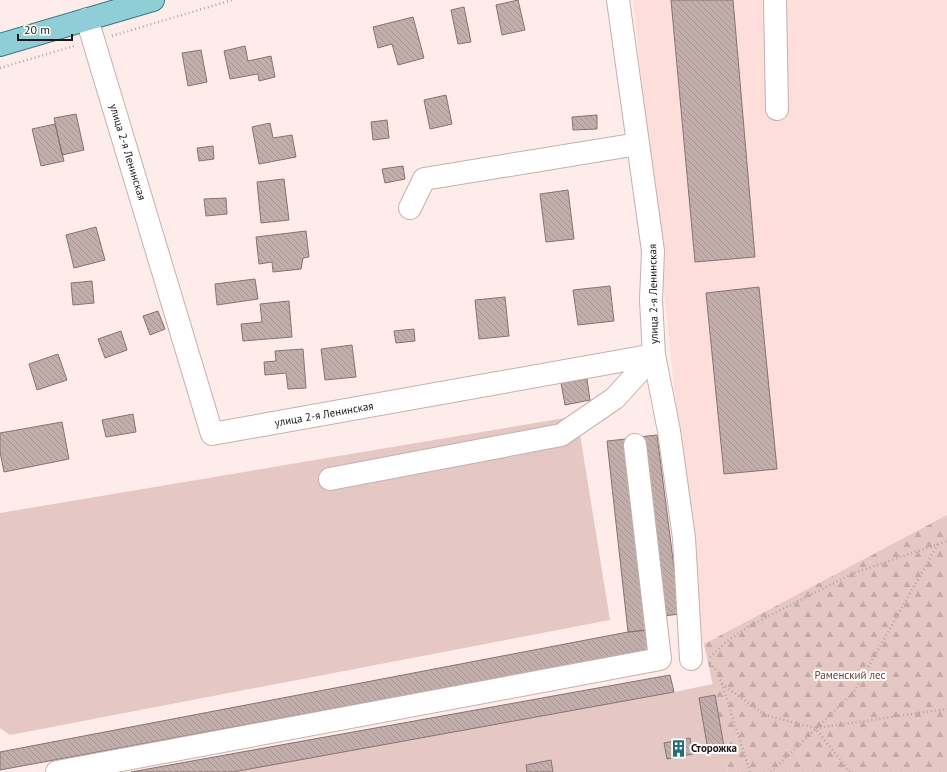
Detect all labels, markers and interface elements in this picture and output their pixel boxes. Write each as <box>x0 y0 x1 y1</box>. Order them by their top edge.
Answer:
scale bar <box>18 16 72 42</box>
text: 20 m <box>24 22 50 37</box>
street label: улица 2-я Ленинская <box>107 102 149 202</box>
street label: улица 2-я Ленинская <box>645 244 661 344</box>
street label: улица 2-я Ленинская <box>273 398 375 430</box>
park label: Раменский лес <box>815 668 886 682</box>
building icon: Сторожка <box>668 738 688 758</box>
place label: Сторожка <box>691 741 737 755</box>

